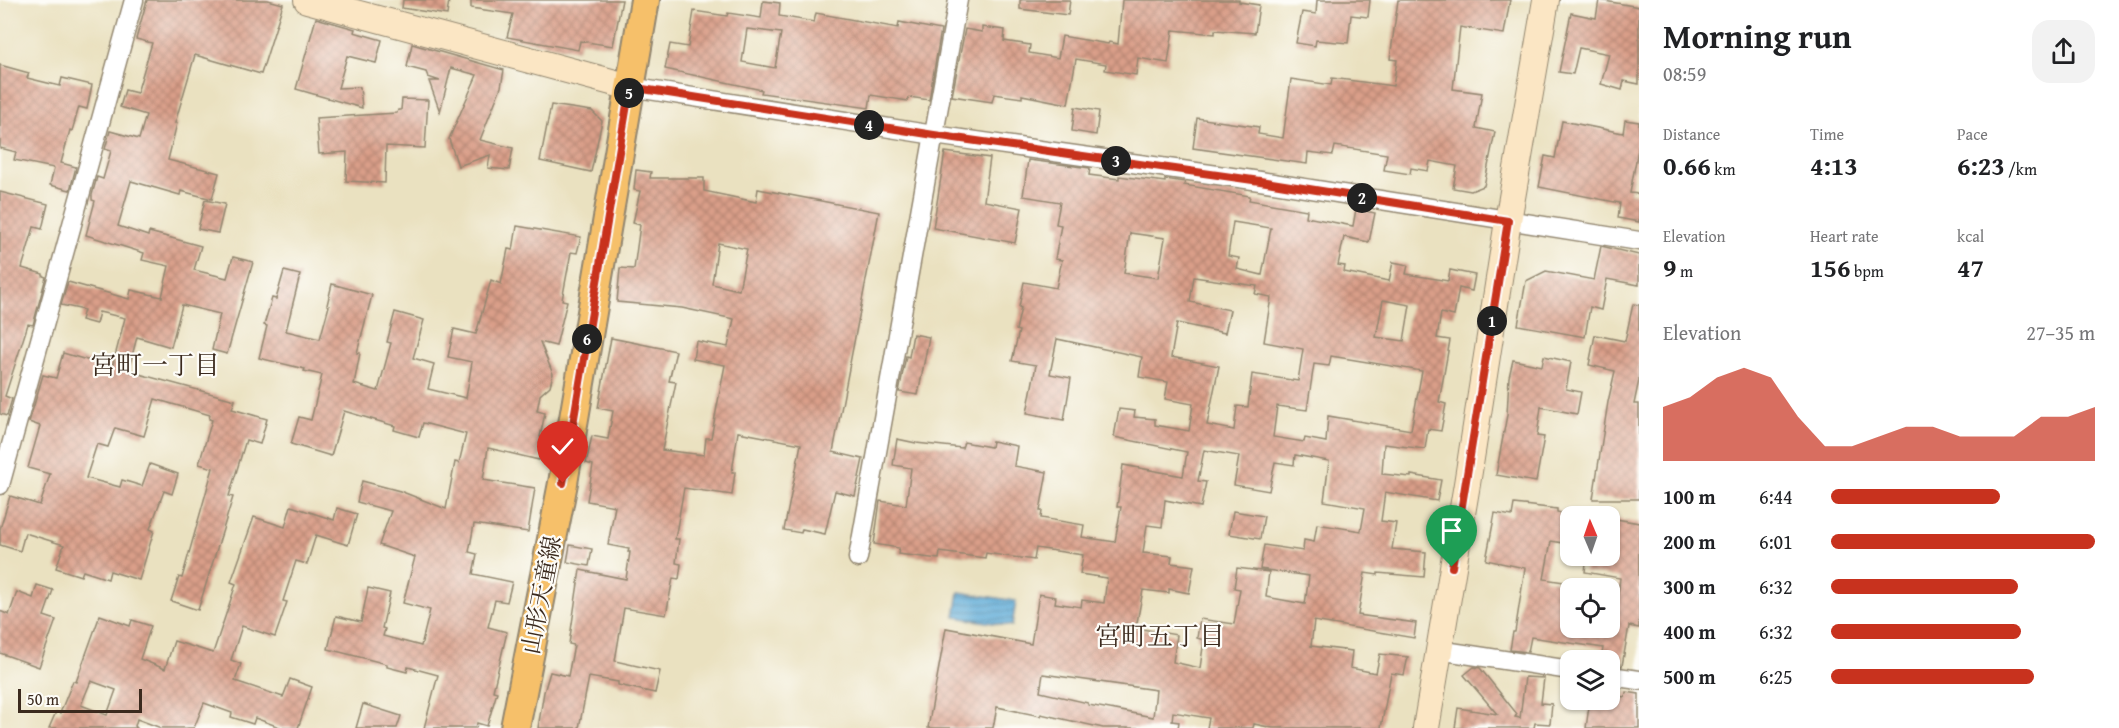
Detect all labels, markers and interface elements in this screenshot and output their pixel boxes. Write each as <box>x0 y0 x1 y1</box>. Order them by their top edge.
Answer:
text: Morning run <box>1663 12 1852 60</box>
button: share <box>2032 20 2095 83</box>
text: 08:59 <box>1663 59 1706 88</box>
pin: 5 <box>614 78 644 108</box>
text: 5 <box>625 81 633 105</box>
pin: 4 <box>854 110 884 140</box>
text: 4 <box>865 113 873 137</box>
text: Distance <box>1663 122 1720 146</box>
text: Time <box>1810 122 1844 146</box>
text: Pace <box>1957 122 1988 146</box>
pin: 3 <box>1101 146 1131 176</box>
text: 0.66 <box>1663 146 1711 185</box>
text: 4:13 <box>1810 146 1858 185</box>
text: 6:23 <box>1957 146 2005 185</box>
text: 3 <box>1112 149 1120 173</box>
text: km <box>1711 157 1735 181</box>
text: /km <box>2005 157 2037 181</box>
pin: 2 <box>1347 183 1377 213</box>
text: 2 <box>1358 186 1366 210</box>
text: Elevation <box>1663 224 1726 248</box>
text: Heart rate <box>1810 224 1879 248</box>
text: kcal <box>1957 224 1984 248</box>
text: 9 <box>1663 248 1676 287</box>
text: 156 <box>1810 248 1850 287</box>
text: 47 <box>1957 248 1984 287</box>
text: m <box>1676 259 1693 283</box>
text: bpm <box>1850 259 1884 283</box>
pin: 1 <box>1477 306 1507 336</box>
text: 1 <box>1488 309 1496 333</box>
text: Elevation <box>1663 318 1741 347</box>
text: 27–35 m <box>2026 318 2095 347</box>
pin: 6 <box>572 324 602 354</box>
text: 6 <box>583 327 591 351</box>
district label: 宮町一丁目 <box>90 345 220 384</box>
pin <box>537 421 588 483</box>
icon: check <box>546 430 579 463</box>
text: 100 m <box>1663 482 1716 511</box>
text: 6:44 <box>1759 482 1793 511</box>
pin <box>1426 505 1477 567</box>
north arrow <box>1560 506 1620 566</box>
map controls <box>1560 506 1620 710</box>
icon: arrive <box>1435 514 1468 547</box>
text: 200 m <box>1663 527 1716 556</box>
text: 6:01 <box>1759 527 1793 556</box>
street label: 山形天童線 <box>512 533 570 657</box>
text: 300 m <box>1663 572 1716 601</box>
text: 6:32 <box>1759 572 1793 601</box>
button: locate <box>1560 578 1620 638</box>
district label: 宮町五丁目 <box>1095 616 1225 655</box>
text: 400 m <box>1663 617 1716 646</box>
text: 6:32 <box>1759 617 1793 646</box>
button: layers <box>1560 650 1620 710</box>
text: 500 m <box>1663 662 1716 691</box>
text: 6:25 <box>1759 662 1793 691</box>
scale bar <box>18 686 142 714</box>
text: 50 m <box>27 687 59 711</box>

